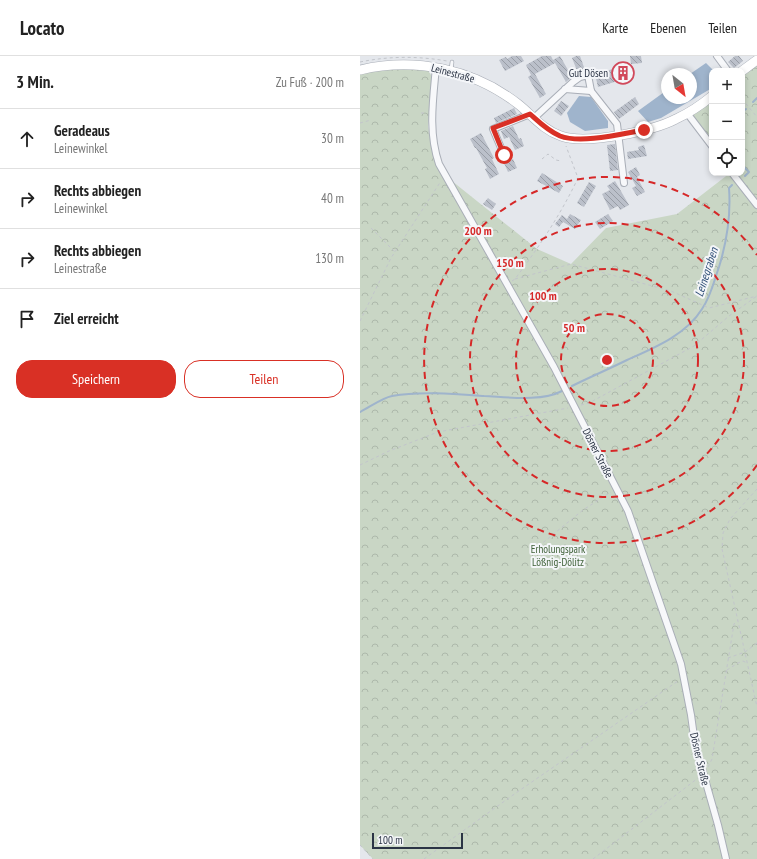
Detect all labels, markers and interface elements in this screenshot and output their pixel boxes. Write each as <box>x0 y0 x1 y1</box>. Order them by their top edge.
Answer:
text: Locato <box>20 16 65 40</box>
text: Karte <box>602 19 628 37</box>
text: Ebenen <box>650 19 686 37</box>
text: Teilen <box>708 19 737 37</box>
street label: Leinestraße <box>430 60 477 86</box>
building icon: Gut Dösen <box>610 60 636 86</box>
place label: Gut Dösen <box>569 66 608 80</box>
north arrow <box>661 68 697 104</box>
map controls <box>709 68 745 176</box>
button: + <box>709 68 745 104</box>
text: 3 Min. <box>16 71 54 93</box>
text: Zu Fuß · 200 m <box>276 74 344 91</box>
button: − <box>709 104 745 140</box>
text: Geradeaus <box>54 121 110 140</box>
route end <box>635 121 653 139</box>
icon: ahead <box>16 128 38 150</box>
text: 30 m <box>321 130 344 147</box>
text: Leinewinkel <box>54 140 108 157</box>
button: locate <box>709 140 745 176</box>
route start <box>495 146 513 164</box>
text: Rechts abbiegen <box>54 181 141 200</box>
icon: right <box>16 188 38 210</box>
text: 40 m <box>321 190 344 207</box>
text: Leinewinkel <box>54 200 108 217</box>
text: 200 m <box>464 223 492 238</box>
text: Rechts abbiegen <box>54 241 141 260</box>
water label: Leinegraben <box>691 245 721 299</box>
icon: right <box>16 248 38 270</box>
text: 130 m <box>315 250 344 267</box>
text: 150 m <box>496 255 524 270</box>
text: Leinestraße <box>54 260 107 277</box>
text: 100 m <box>529 288 557 303</box>
icon: arrive <box>16 308 38 330</box>
text: Ziel erreicht <box>54 309 119 328</box>
text: 50 m <box>563 320 585 335</box>
centre of rings <box>600 353 614 367</box>
button: Speichern <box>16 360 176 398</box>
button: Teilen <box>184 360 344 398</box>
street label: Dösner Straße <box>579 426 617 481</box>
park label: Erholungspark Lößnig-Dölitz <box>531 542 586 569</box>
street label: Dösner Straße <box>687 731 713 787</box>
scale bar <box>372 831 463 850</box>
text: 100 m <box>378 833 402 847</box>

